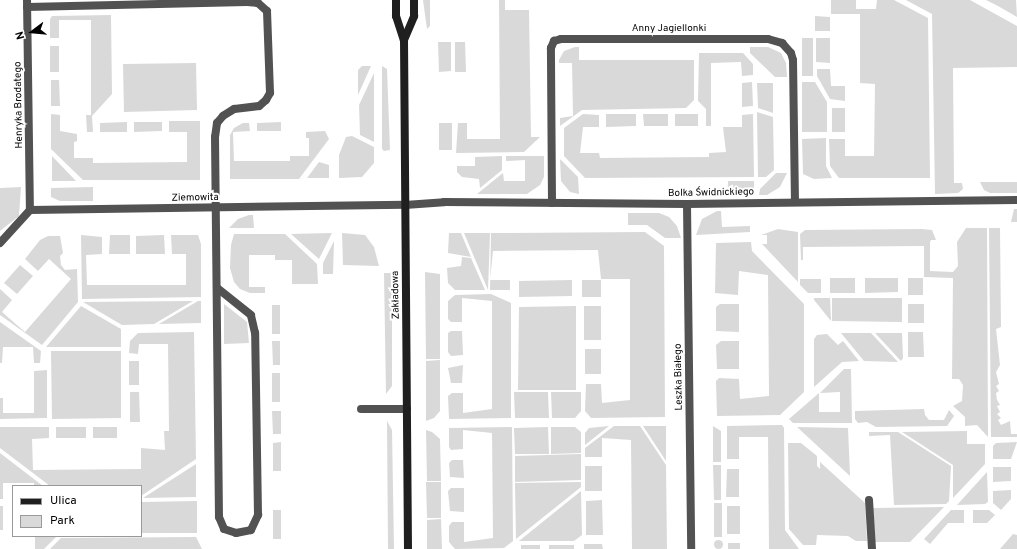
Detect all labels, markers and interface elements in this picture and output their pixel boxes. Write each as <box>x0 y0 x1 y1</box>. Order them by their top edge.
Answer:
north arrow <box>12 12 52 52</box>
street label: Anny Jagiellonki <box>632 23 706 35</box>
text: N <box>13 30 28 41</box>
street label: Henryka Brodatego <box>12 61 26 149</box>
street label: Bolka Świdnickiego <box>668 186 754 200</box>
street label: Ziemowita <box>171 192 219 204</box>
street label: Zakładowa <box>390 271 402 319</box>
street label: Leszka Białego <box>672 343 686 411</box>
legend <box>12 485 142 537</box>
text: Ulica <box>50 493 77 509</box>
text: Park <box>50 513 75 529</box>

